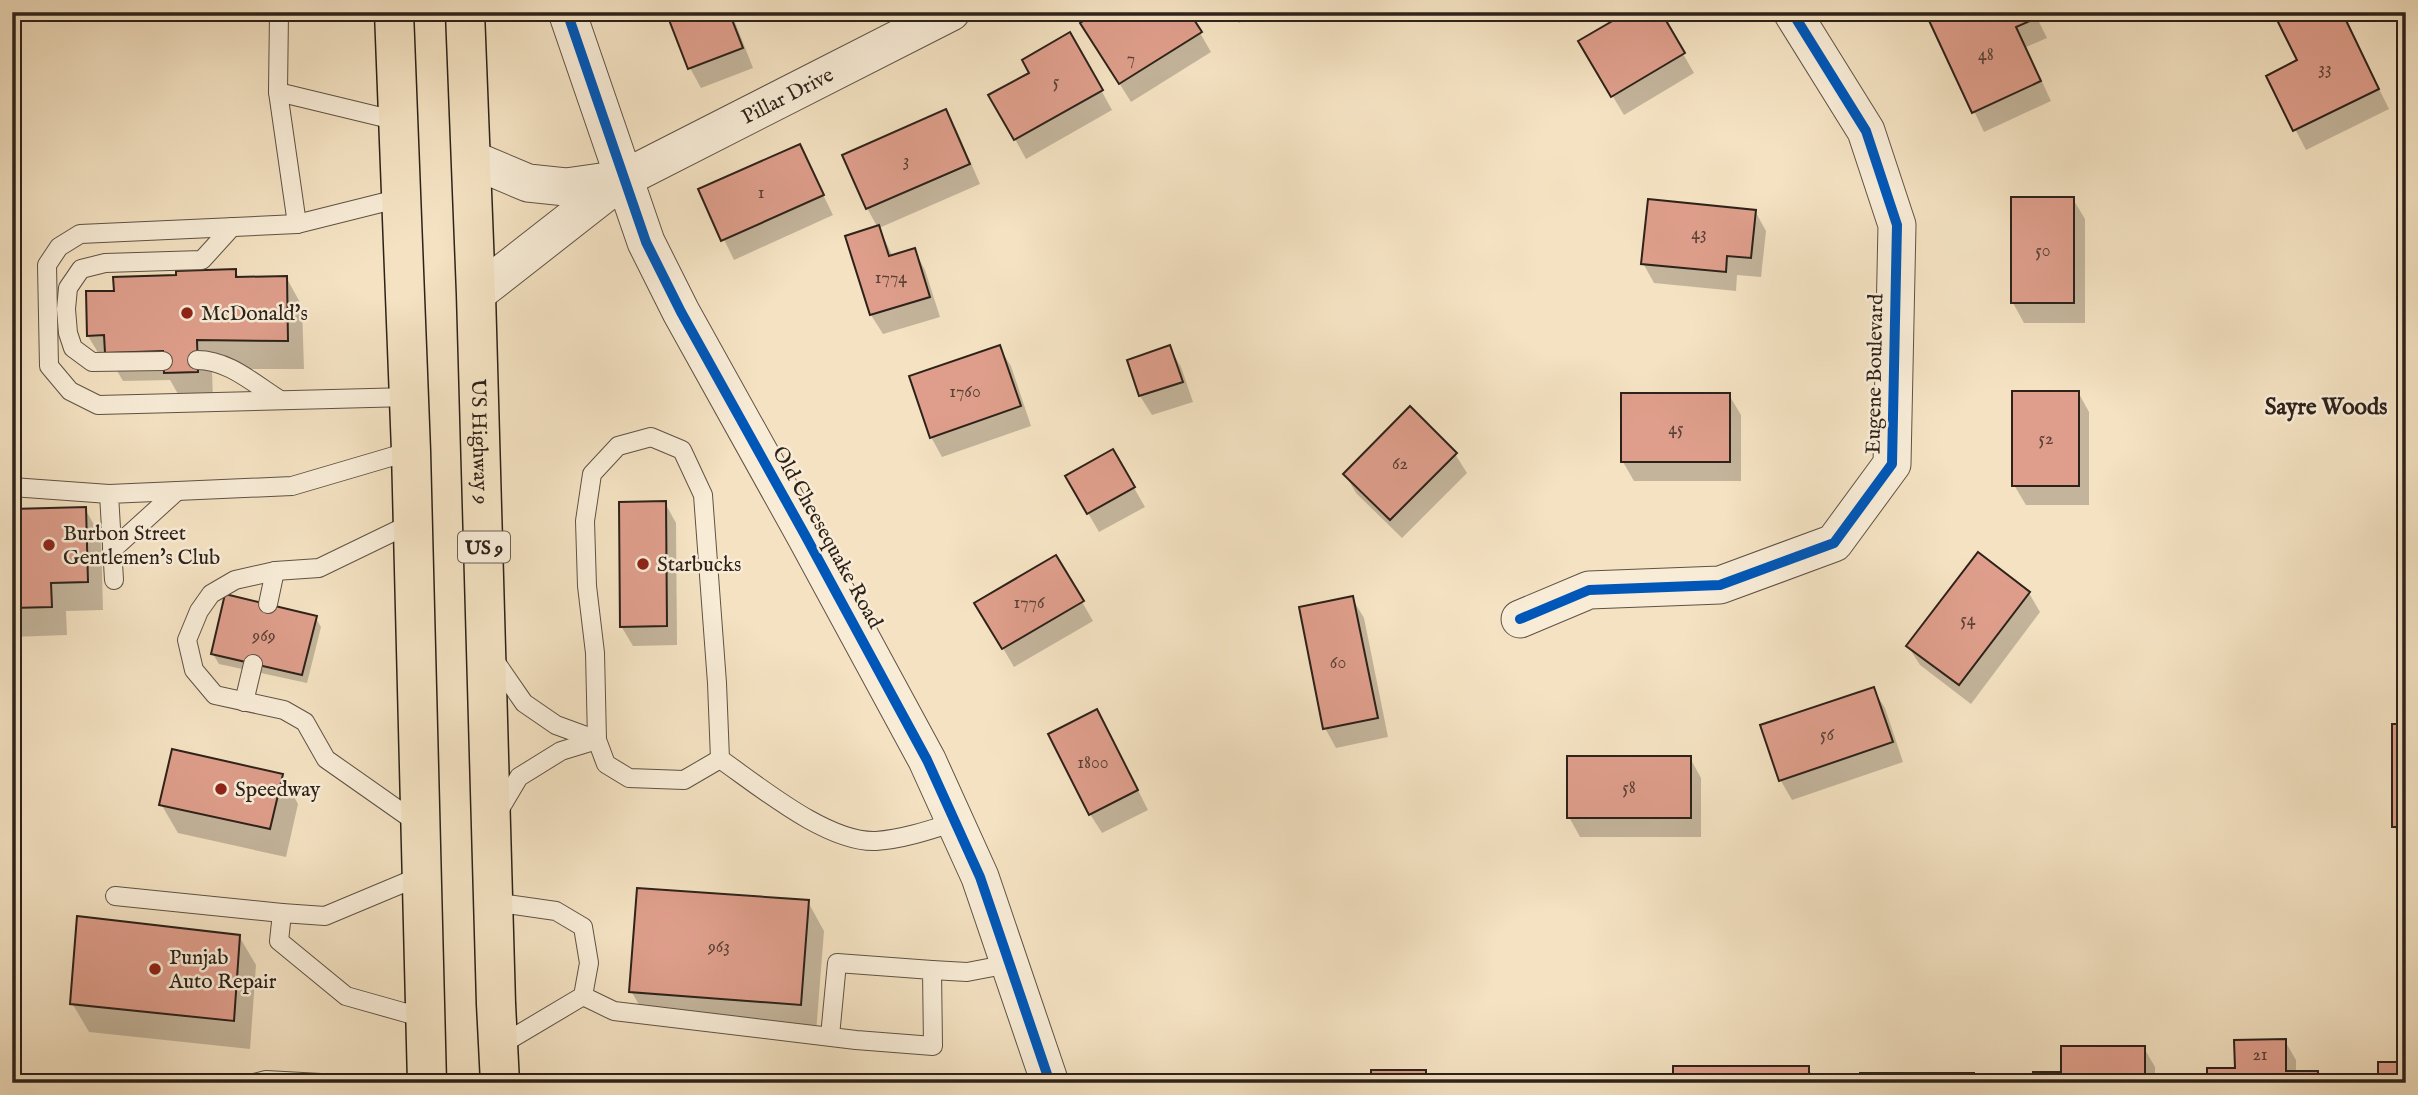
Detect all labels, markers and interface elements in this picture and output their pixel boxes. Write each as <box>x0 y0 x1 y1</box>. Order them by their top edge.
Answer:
house number: 48 <box>1978 44 1994 67</box>
house number: 7 <box>1127 48 1135 71</box>
house number: 33 <box>2318 58 2332 81</box>
street label: Pillar Drive <box>737 62 839 131</box>
house number: 5 <box>1053 71 1060 94</box>
house number: 3 <box>903 150 909 173</box>
house number: 1 <box>758 182 764 205</box>
house number: 43 <box>1691 223 1707 246</box>
house number: 50 <box>2035 240 2051 263</box>
house number: 1774 <box>875 267 907 290</box>
street label: Eugene Boulevard <box>1861 293 1890 454</box>
place label: McDonald's <box>201 301 308 328</box>
marker: McDonald's <box>179 305 195 321</box>
street label: US Highway 9 <box>463 379 494 505</box>
house number: 1760 <box>949 381 981 404</box>
district label: Sayre Woods <box>2265 393 2387 422</box>
house number: 45 <box>1668 418 1684 441</box>
house number: 52 <box>2039 428 2053 451</box>
street label: Old Cheesequake Road <box>765 442 888 634</box>
house number: 62 <box>1392 453 1408 476</box>
place label: Burbon Street Gentlemen's Club <box>63 521 220 572</box>
road number: US 9 <box>458 532 510 562</box>
marker: Burbon Street Gentlemen's Club <box>41 537 57 553</box>
place label: Starbucks <box>657 552 741 579</box>
marker: Starbucks <box>635 556 651 572</box>
house number: 1776 <box>1013 592 1045 615</box>
house number: 54 <box>1960 609 1976 632</box>
house number: 969 <box>251 625 276 648</box>
house number: 60 <box>1330 652 1346 675</box>
house number: 56 <box>1820 724 1834 747</box>
house number: 1800 <box>1077 752 1109 775</box>
place label: Speedway <box>235 777 321 804</box>
house number: 58 <box>1622 777 1636 800</box>
marker: Speedway <box>213 781 229 797</box>
house number: 963 <box>707 936 730 959</box>
place label: Punjab Auto Repair <box>168 945 277 996</box>
marker: Punjab Auto Repair <box>147 961 163 977</box>
house number: 21 <box>2252 1044 2268 1067</box>

